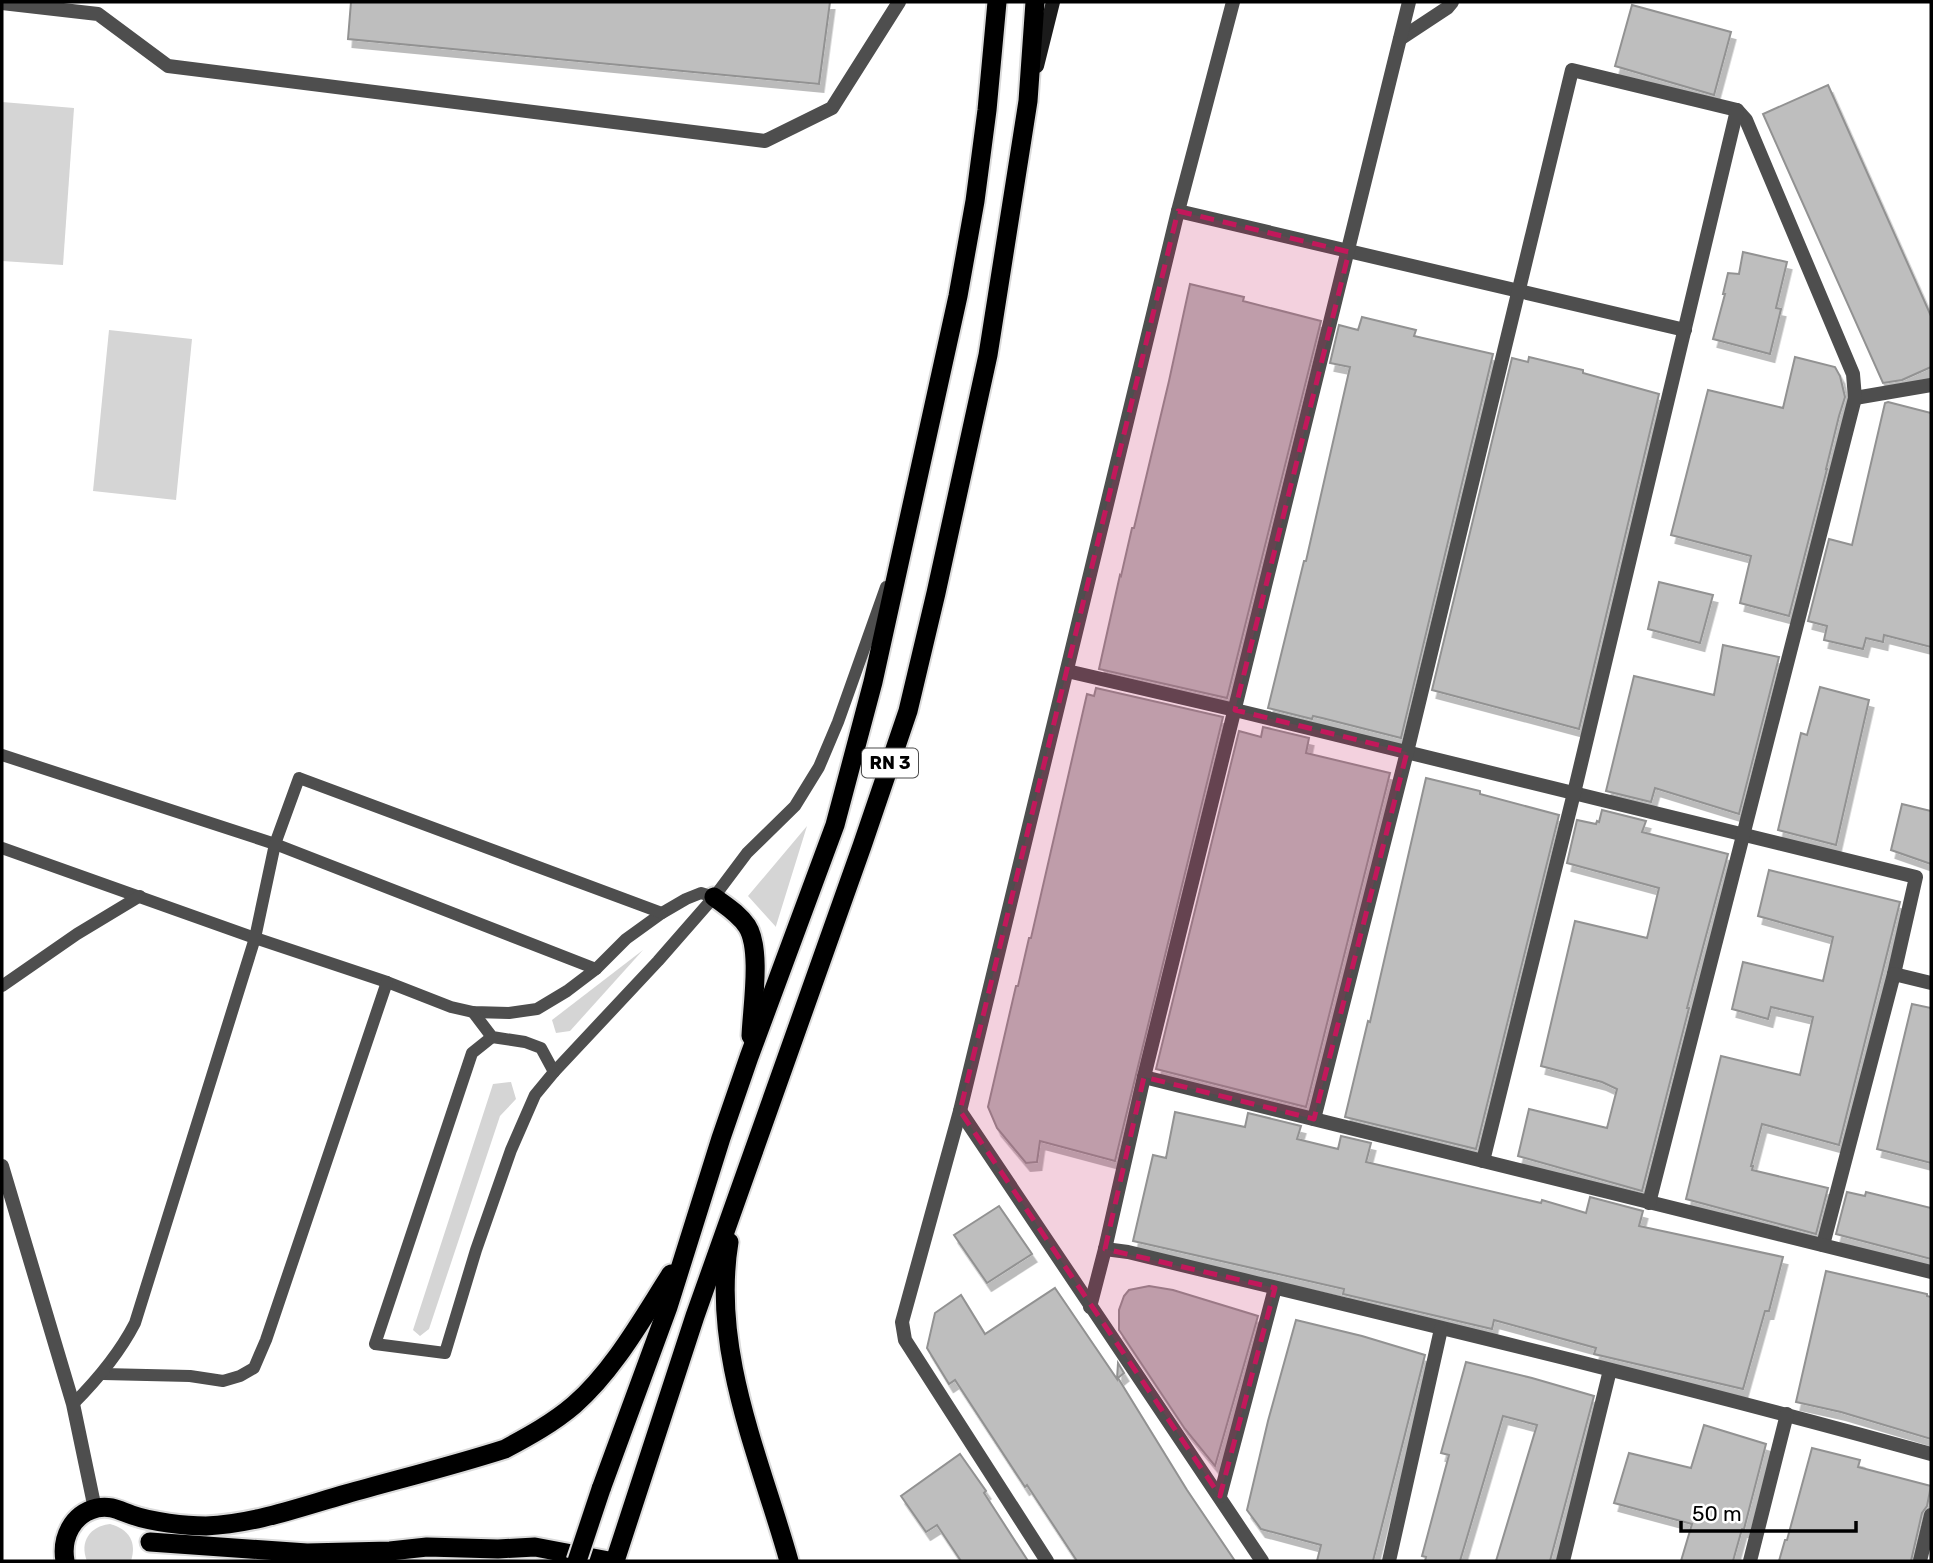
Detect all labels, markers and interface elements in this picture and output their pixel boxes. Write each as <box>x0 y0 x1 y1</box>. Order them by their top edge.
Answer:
road number: RN 3 <box>862 748 918 778</box>
scale bar <box>1681 1490 1856 1534</box>
text: 50 m <box>1692 1501 1742 1526</box>

